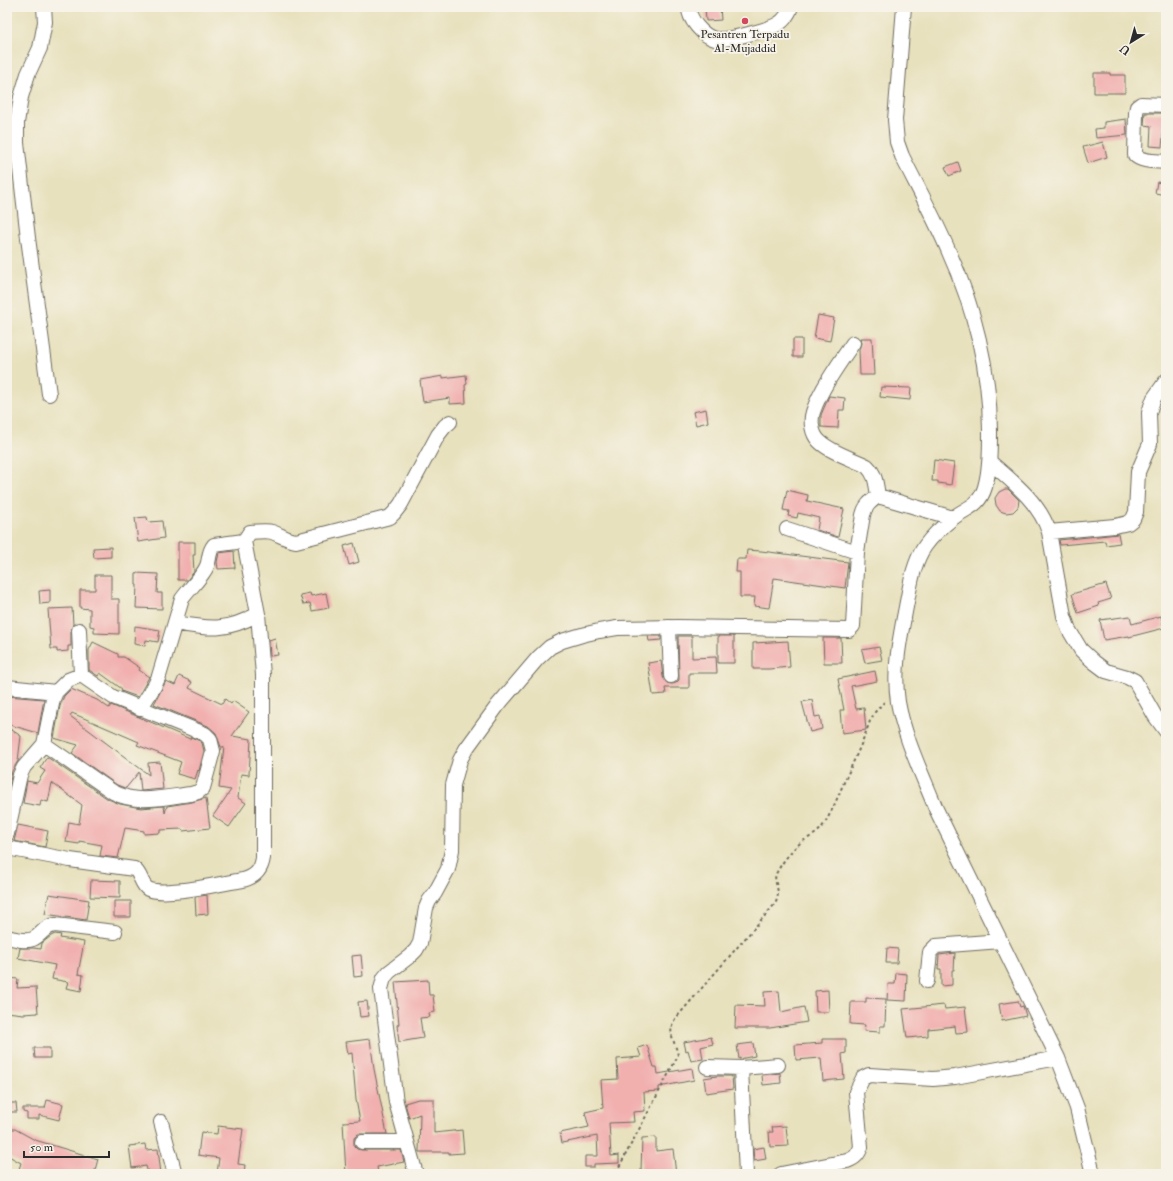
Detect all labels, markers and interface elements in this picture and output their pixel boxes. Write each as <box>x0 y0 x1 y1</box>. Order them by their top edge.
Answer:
marker: Pesantren Terpadu Al-Mujaddid <box>740 16 750 26</box>
north arrow <box>1111 22 1151 62</box>
place label: Pesantren Terpadu Al-Mujaddid <box>701 27 789 56</box>
text: U <box>1117 41 1133 58</box>
scale bar <box>24 1133 109 1159</box>
text: 50 m <box>30 1140 54 1155</box>

